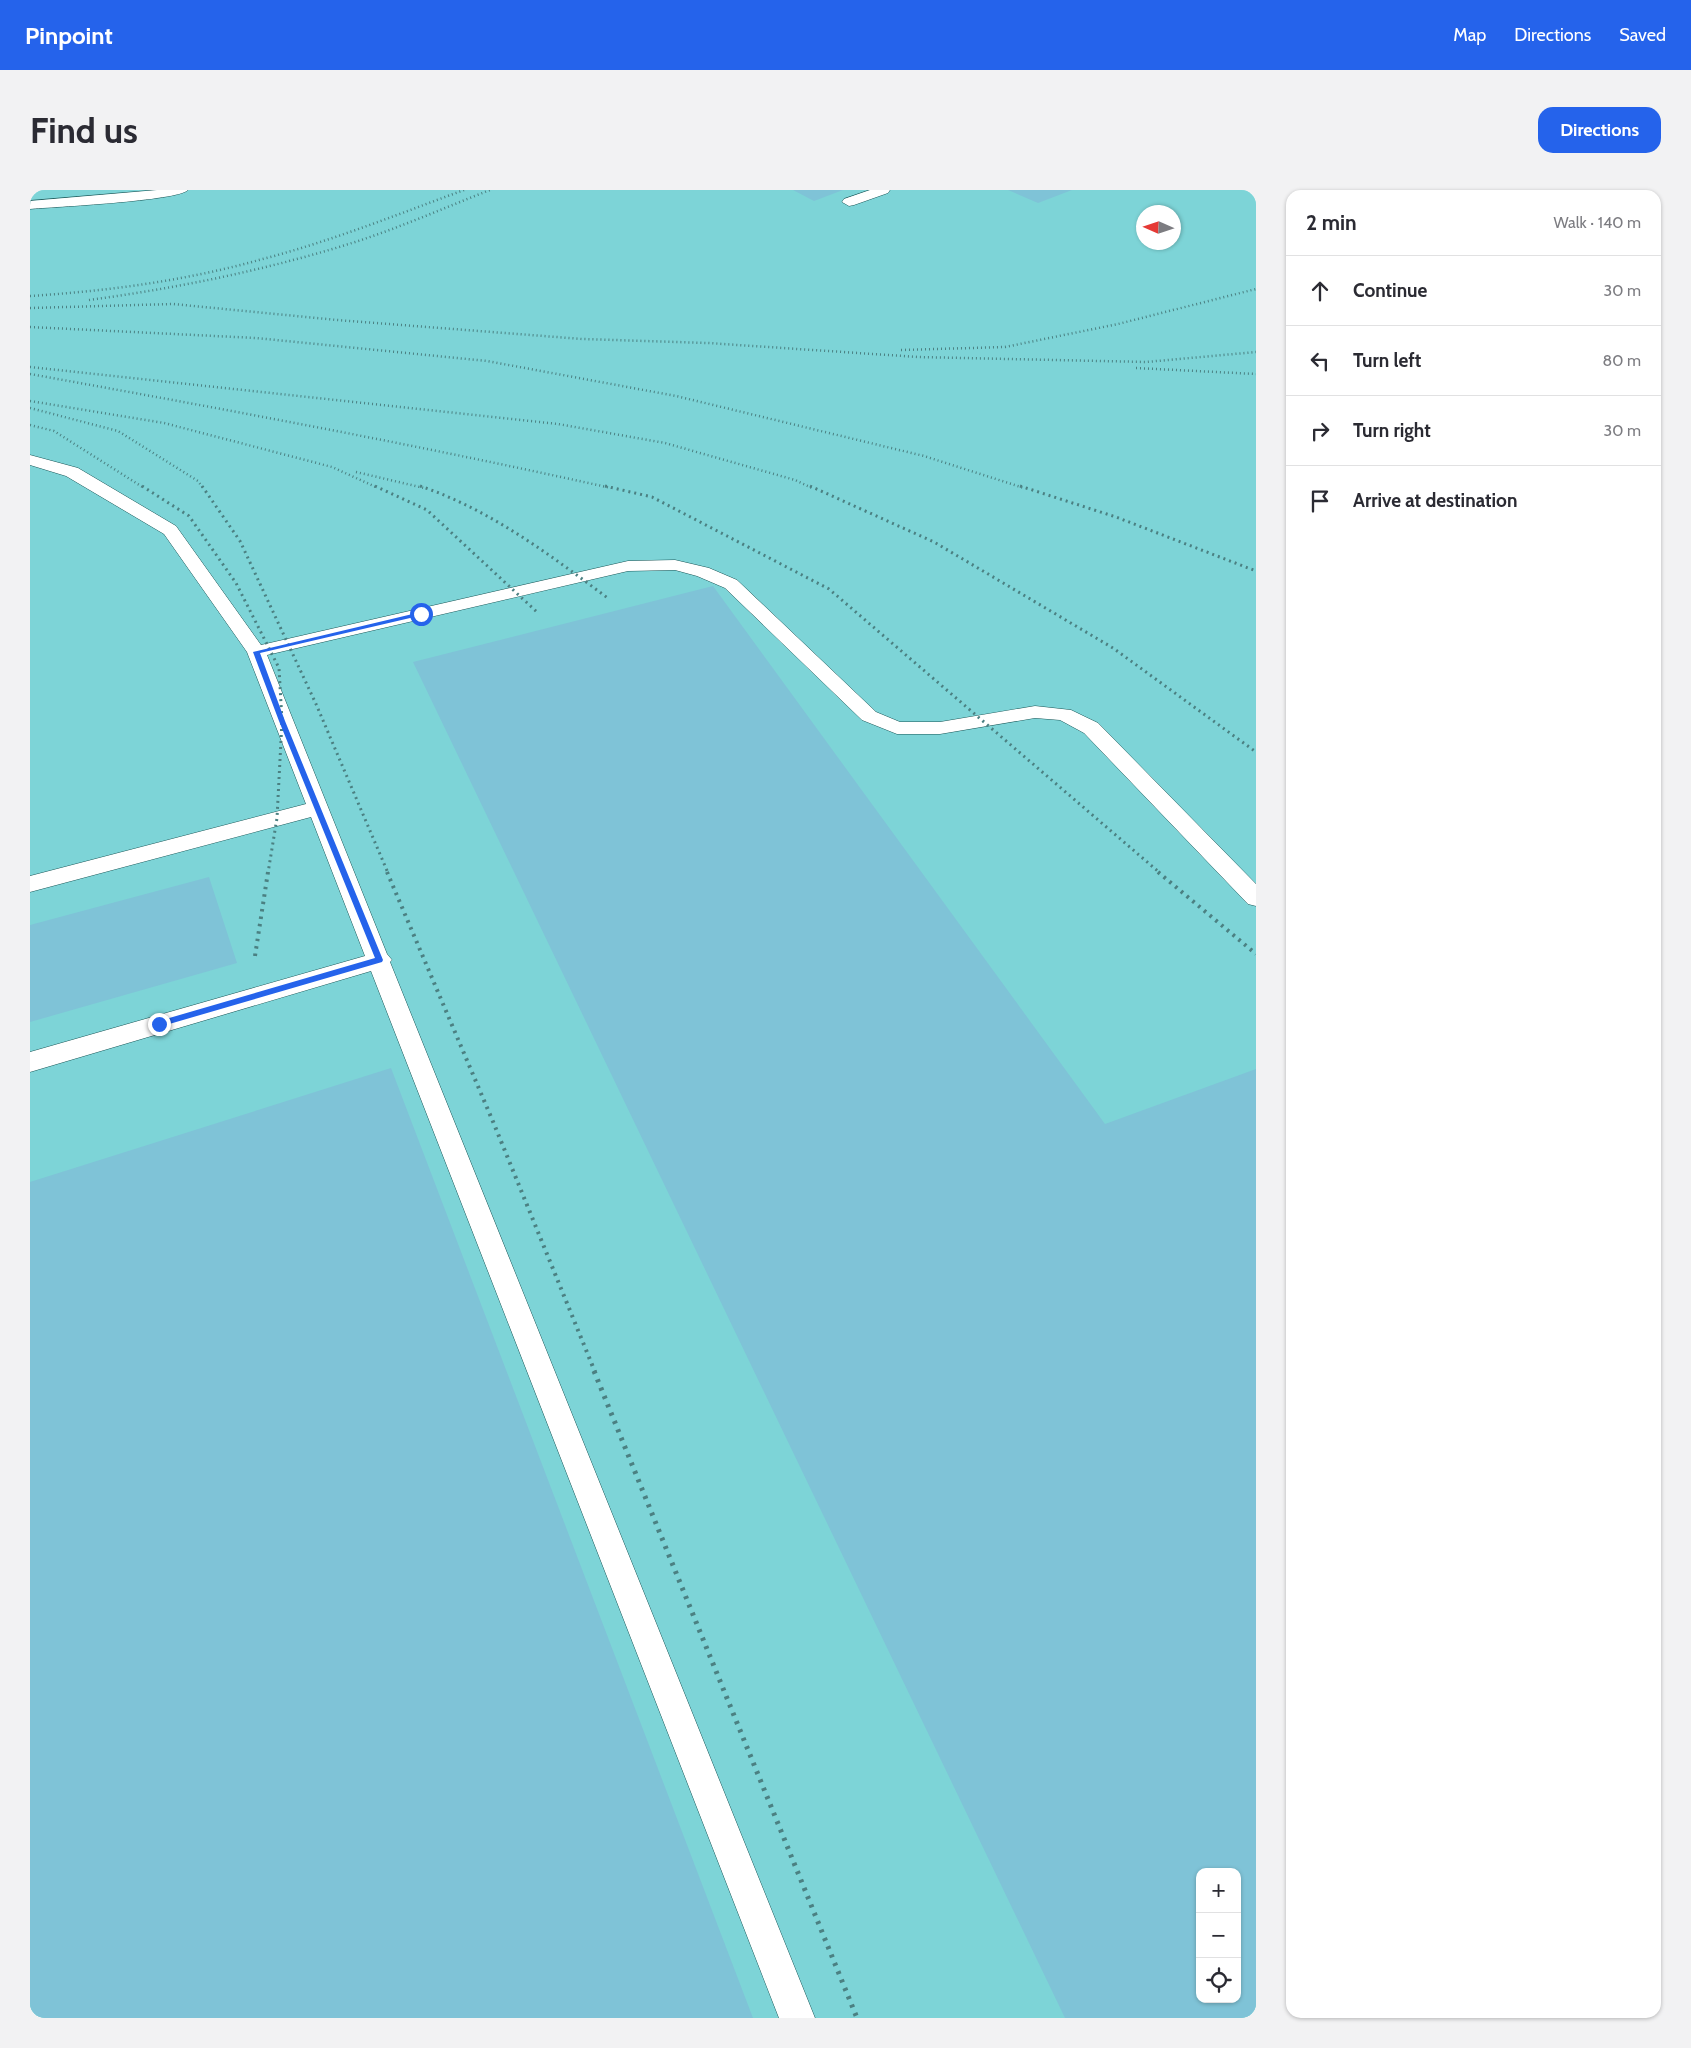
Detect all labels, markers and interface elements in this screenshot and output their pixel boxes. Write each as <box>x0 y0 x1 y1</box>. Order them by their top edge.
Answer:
text: Pinpoint <box>25 21 113 50</box>
text: Map <box>1453 24 1486 46</box>
text: Directions <box>1514 24 1591 46</box>
text: Saved <box>1619 24 1666 46</box>
button: Directions <box>1538 107 1661 153</box>
text: Find us <box>30 109 138 152</box>
north arrow <box>1136 205 1181 250</box>
text: 2 min <box>1306 210 1357 235</box>
text: Walk · 140 m <box>1554 213 1641 232</box>
icon: ahead <box>1306 277 1334 305</box>
text: Continue <box>1353 279 1427 302</box>
text: 30 m <box>1604 281 1641 300</box>
icon: left <box>1306 347 1334 375</box>
text: Turn left <box>1353 349 1421 372</box>
text: 80 m <box>1603 351 1641 370</box>
icon: right <box>1306 417 1334 445</box>
text: Turn right <box>1353 419 1431 442</box>
text: 30 m <box>1604 421 1641 440</box>
icon: arrive <box>1306 487 1334 515</box>
text: Arrive at destination <box>1353 489 1517 512</box>
route start <box>410 603 433 626</box>
route end <box>148 1013 171 1036</box>
map controls <box>1196 1868 1241 2003</box>
button: + <box>1196 1868 1241 1913</box>
button: − <box>1196 1913 1241 1958</box>
button: locate <box>1196 1958 1241 2003</box>

